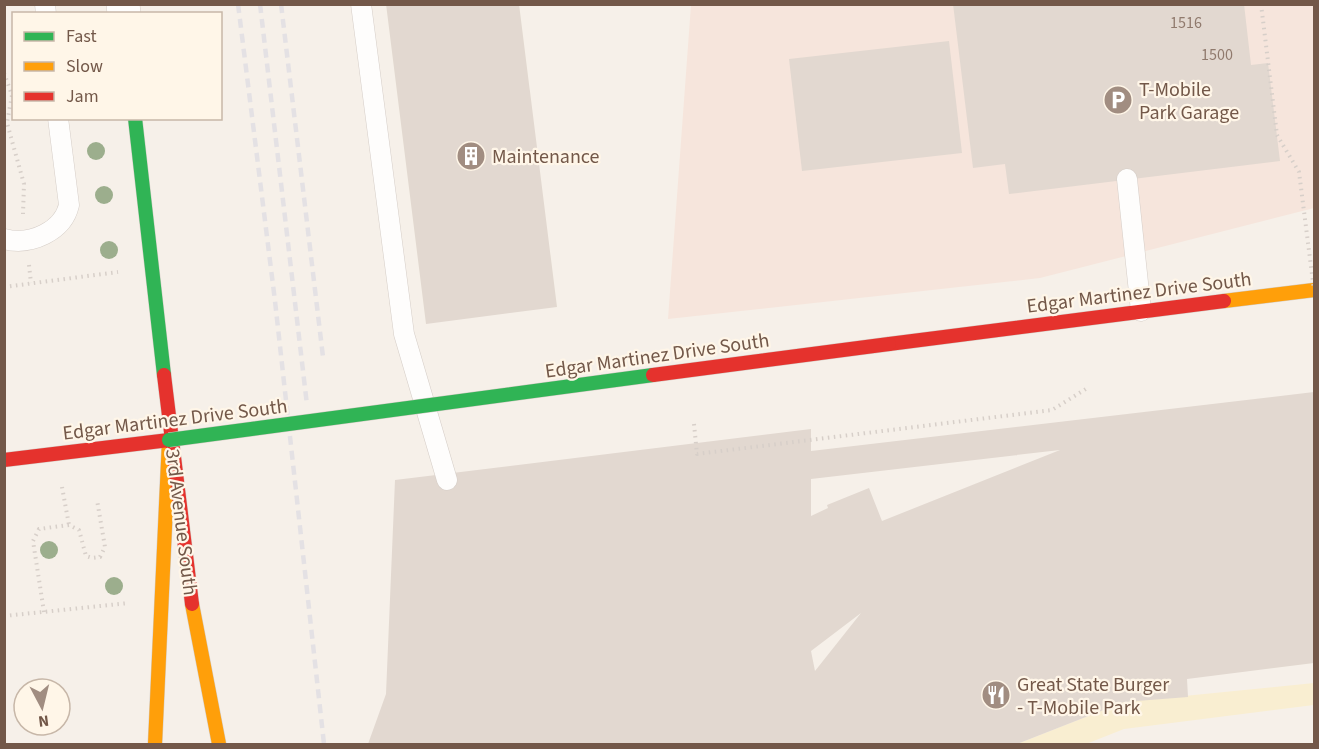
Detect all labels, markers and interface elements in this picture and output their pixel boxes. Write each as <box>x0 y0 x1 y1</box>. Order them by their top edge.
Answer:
legend <box>12 12 222 120</box>
house number: 1516 <box>1170 12 1202 34</box>
text: Fast <box>66 24 97 49</box>
house number: 1500 <box>1201 44 1233 66</box>
text: Slow <box>66 54 103 79</box>
place label: T-Mobile Park Garage <box>1139 76 1239 127</box>
text: Jam <box>66 84 99 109</box>
parking icon: T-Mobile Park Garage <box>1102 84 1134 116</box>
building icon: Maintenance <box>455 140 487 172</box>
place label: Maintenance <box>492 143 600 171</box>
street label: Edgar Martinez Drive South <box>1025 265 1253 321</box>
street label: Edgar Martinez Drive South <box>543 326 771 386</box>
street label: Edgar Martinez Drive South <box>61 392 289 448</box>
street label: 3rd Avenue South <box>158 447 204 597</box>
place label: Great State Burger - T-Mobile Park <box>1017 671 1169 722</box>
north arrow <box>12 677 72 737</box>
restaurant icon: Great State Burger - T-Mobile Park <box>980 679 1012 711</box>
text: N <box>37 709 50 732</box>

